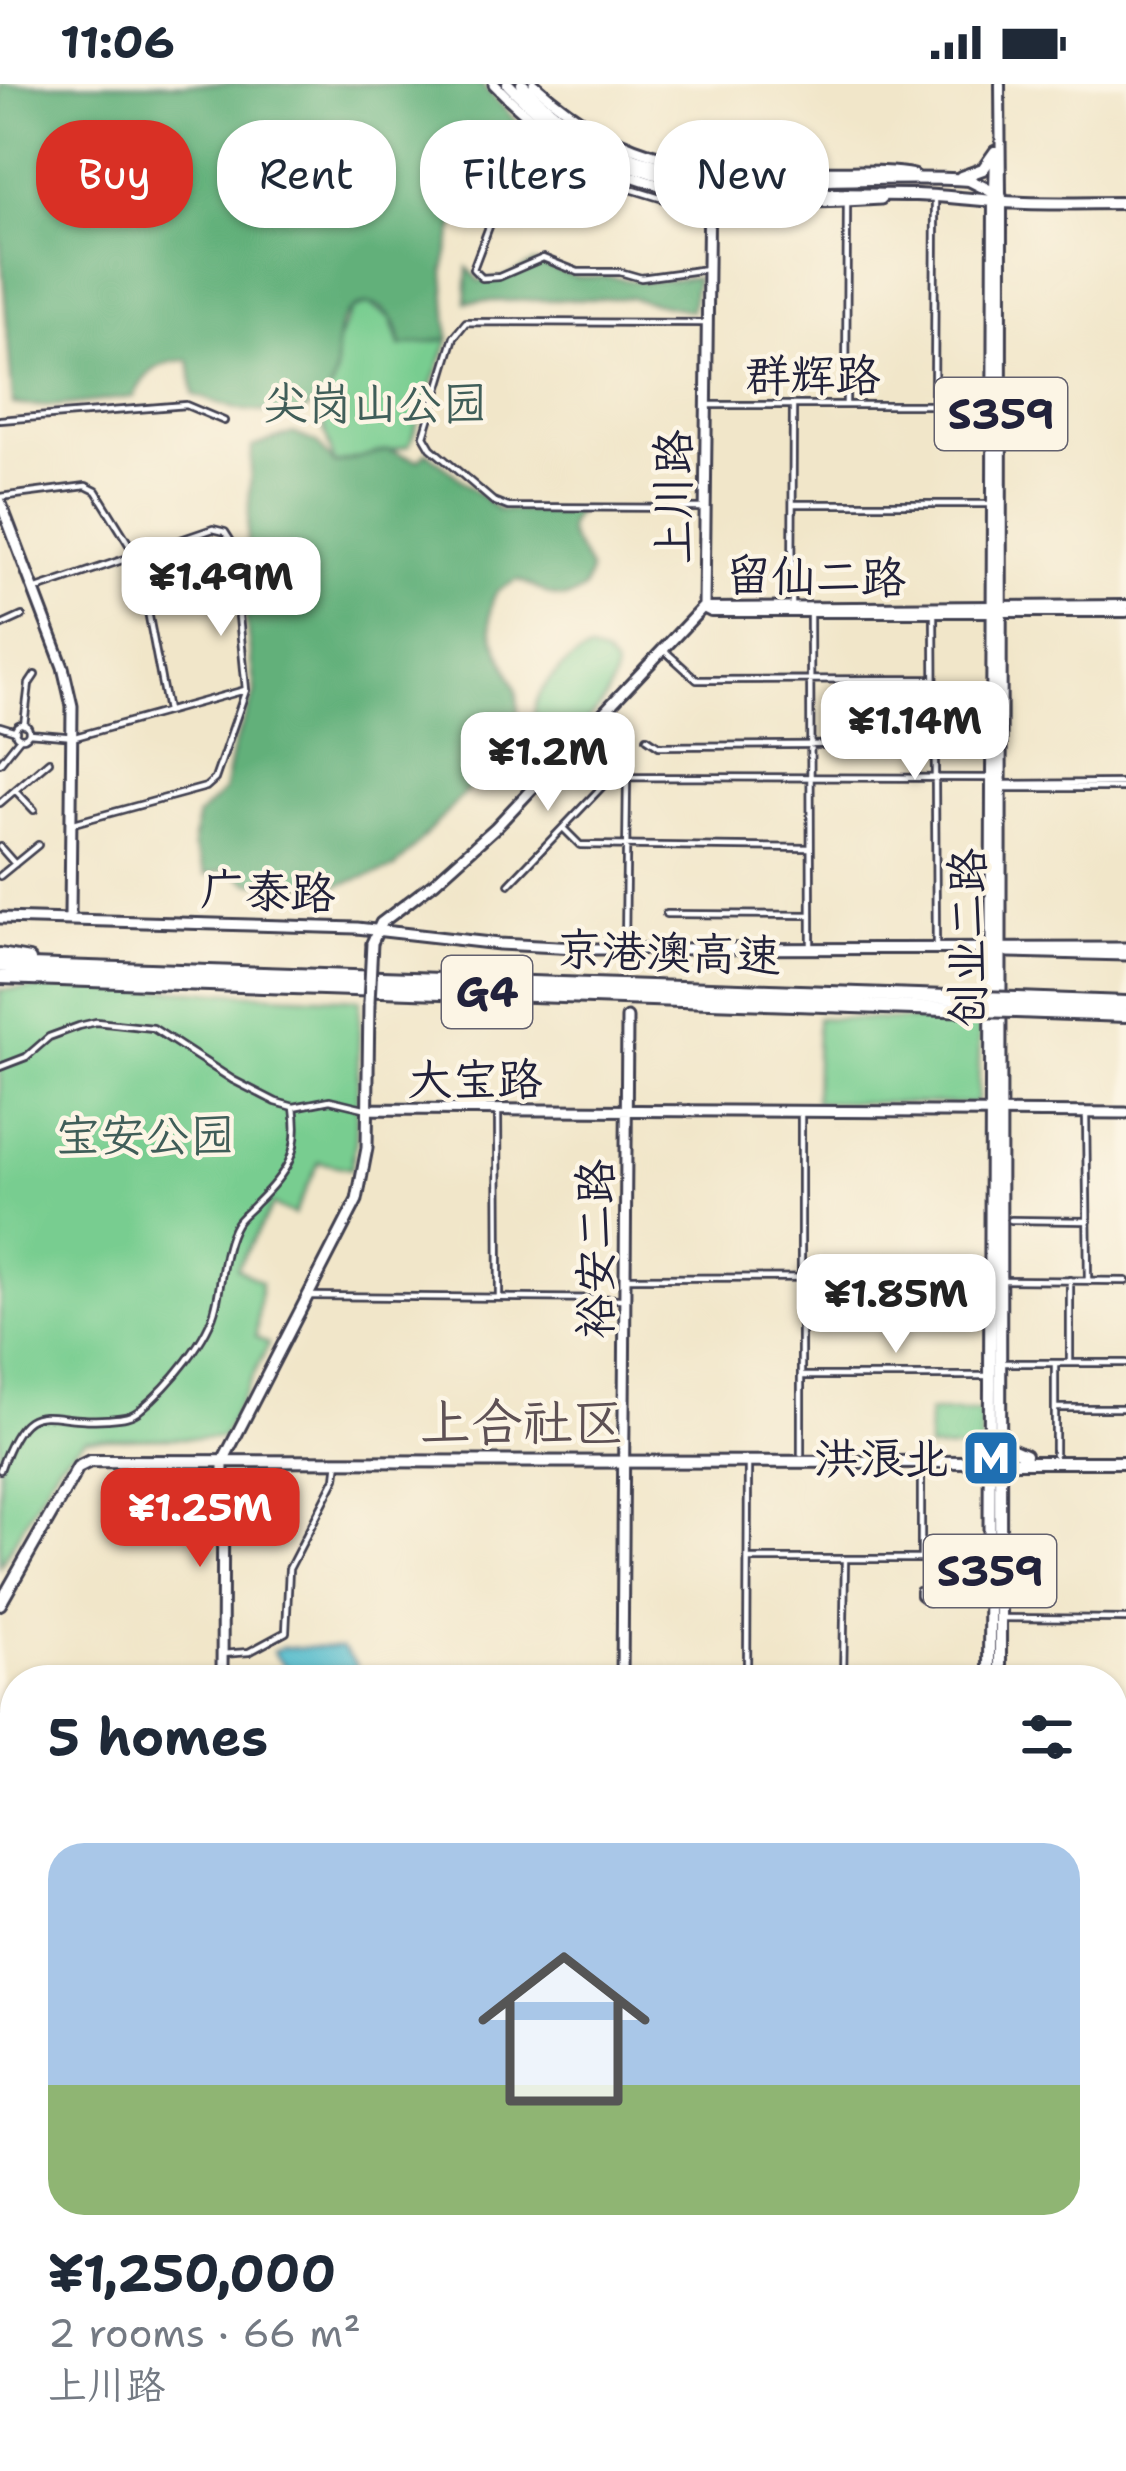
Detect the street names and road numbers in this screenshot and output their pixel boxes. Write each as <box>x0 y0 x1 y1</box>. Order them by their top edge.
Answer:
street label: 群辉路 <box>745 345 881 405</box>
road number: S359 <box>935 378 1067 450</box>
street label: 上川路 <box>643 429 703 565</box>
street label: 留仙二路 <box>725 544 907 608</box>
street label: 创业二路 <box>937 848 997 1028</box>
street label: 广泰路 <box>199 859 337 923</box>
street label: 京港澳高速 <box>556 918 782 986</box>
road number: G4 <box>442 956 532 1028</box>
street label: 大宝路 <box>407 1049 543 1109</box>
street label: 裕安二路 <box>565 1159 625 1339</box>
road number: S359 <box>924 1535 1056 1607</box>

